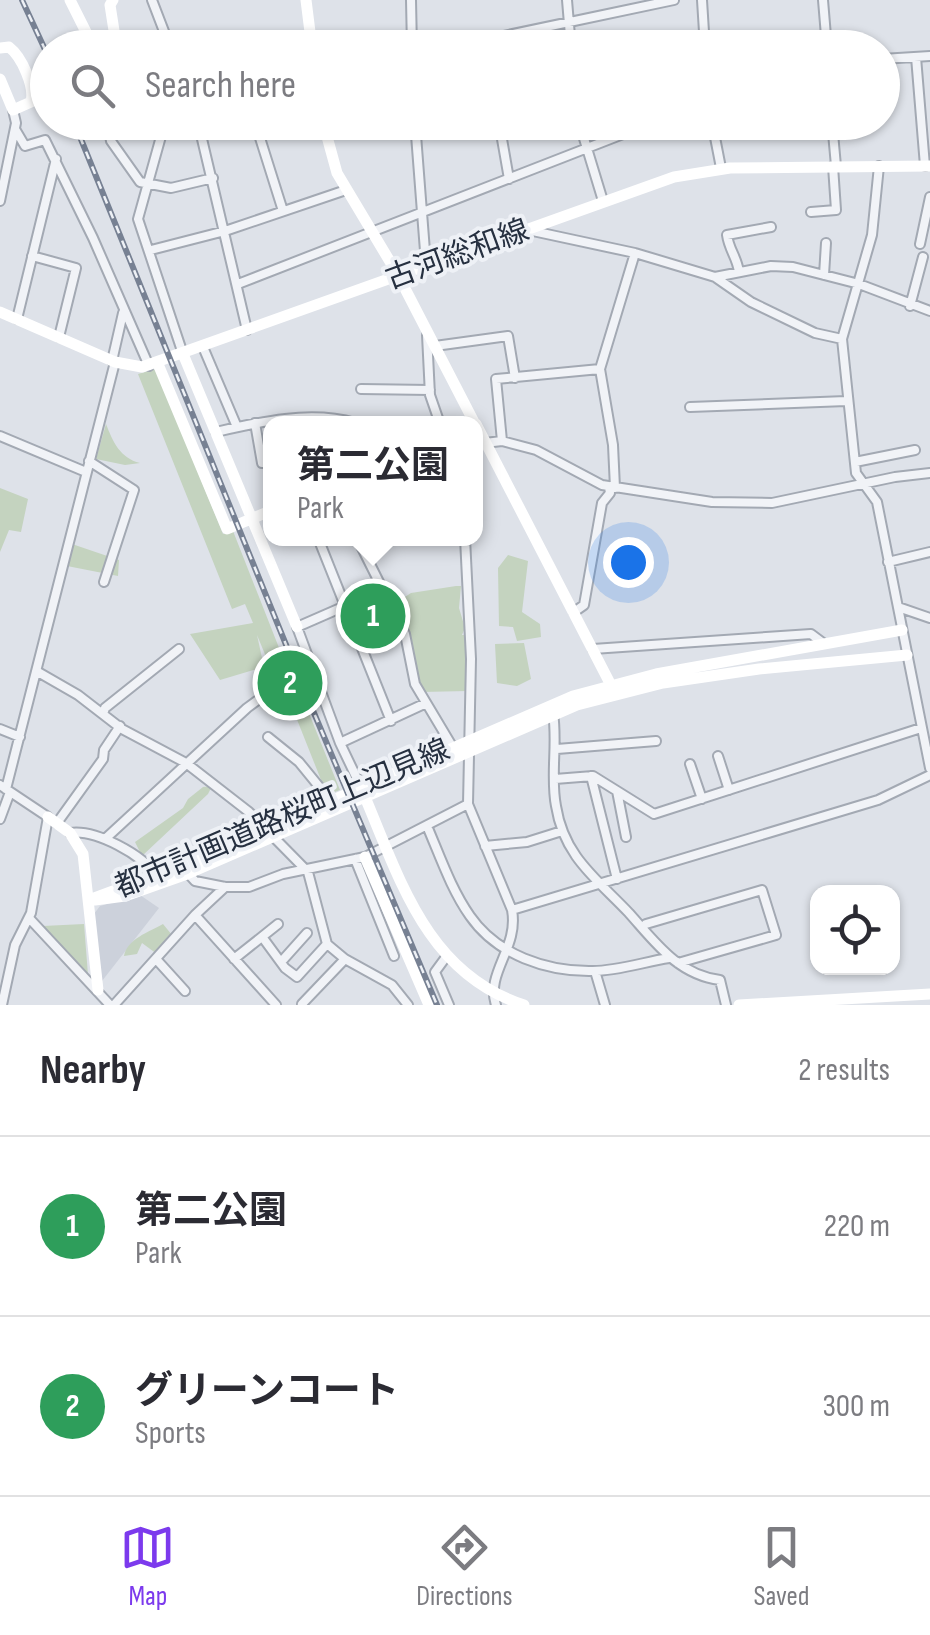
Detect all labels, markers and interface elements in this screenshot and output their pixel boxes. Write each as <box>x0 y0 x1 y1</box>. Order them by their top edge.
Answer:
search box <box>30 30 900 140</box>
icon: search <box>65 58 120 113</box>
text: Search here <box>145 63 296 108</box>
street label: 古河総和線 <box>381 212 534 298</box>
popup <box>263 416 483 546</box>
text: 第二公園 <box>297 444 449 489</box>
text: Park <box>297 489 344 528</box>
your location <box>603 537 654 588</box>
pin: 1 <box>340 578 406 654</box>
pin: 2 <box>258 646 322 720</box>
street label: 都市計画道路桜町上辺見線 <box>110 732 455 906</box>
map controls <box>810 885 900 975</box>
button: locate <box>810 885 900 975</box>
text: Nearby <box>40 1045 146 1096</box>
text: 2 results <box>798 1051 890 1090</box>
text: 第二公園 <box>135 1189 287 1234</box>
text: 1 <box>66 1207 79 1246</box>
text: 220 m <box>824 1207 890 1246</box>
text: Park <box>135 1234 182 1273</box>
text: グリーンコート <box>135 1369 399 1414</box>
text: 2 <box>65 1387 80 1426</box>
text: 300 m <box>822 1387 890 1426</box>
text: Sports <box>135 1414 206 1453</box>
tab: Map <box>120 1520 175 1613</box>
tab: Directions <box>416 1520 513 1613</box>
tab: Saved <box>753 1520 810 1613</box>

